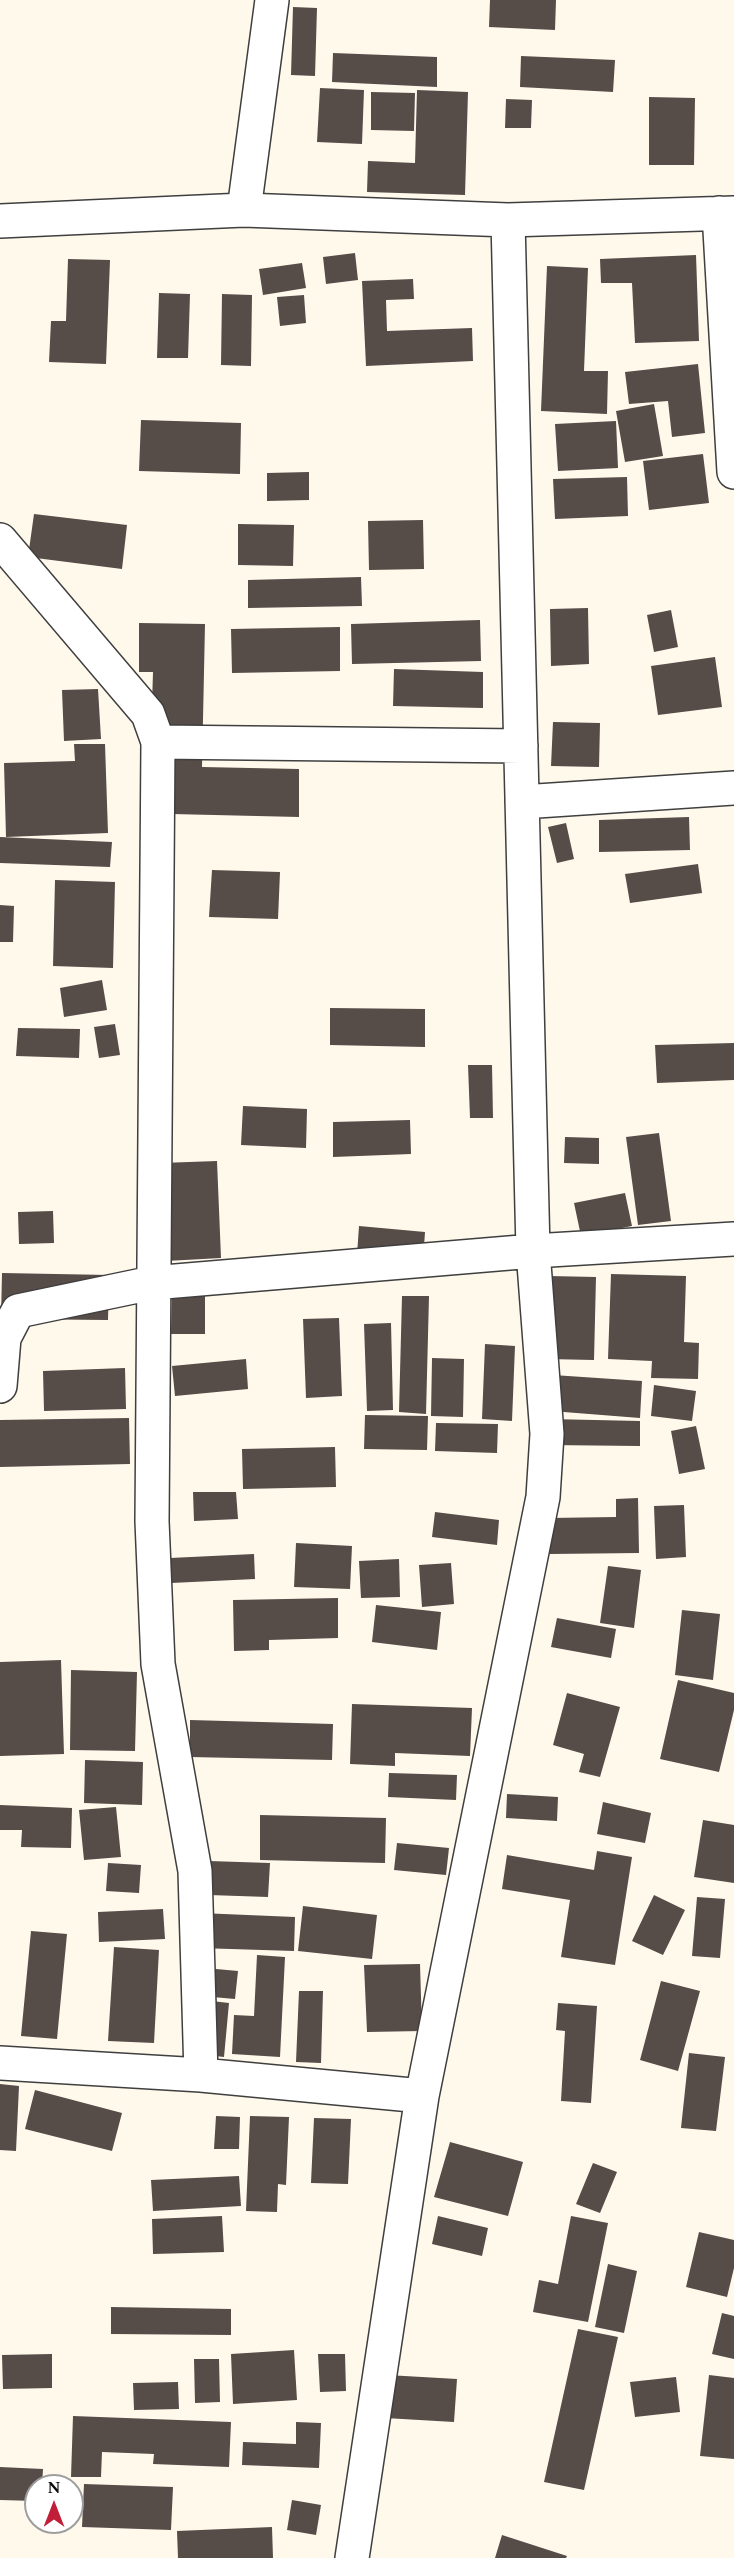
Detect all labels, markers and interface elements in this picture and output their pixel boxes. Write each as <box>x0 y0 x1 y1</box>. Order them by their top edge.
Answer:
north arrow <box>24 2474 84 2534</box>
text: N <box>47 2476 61 2500</box>

